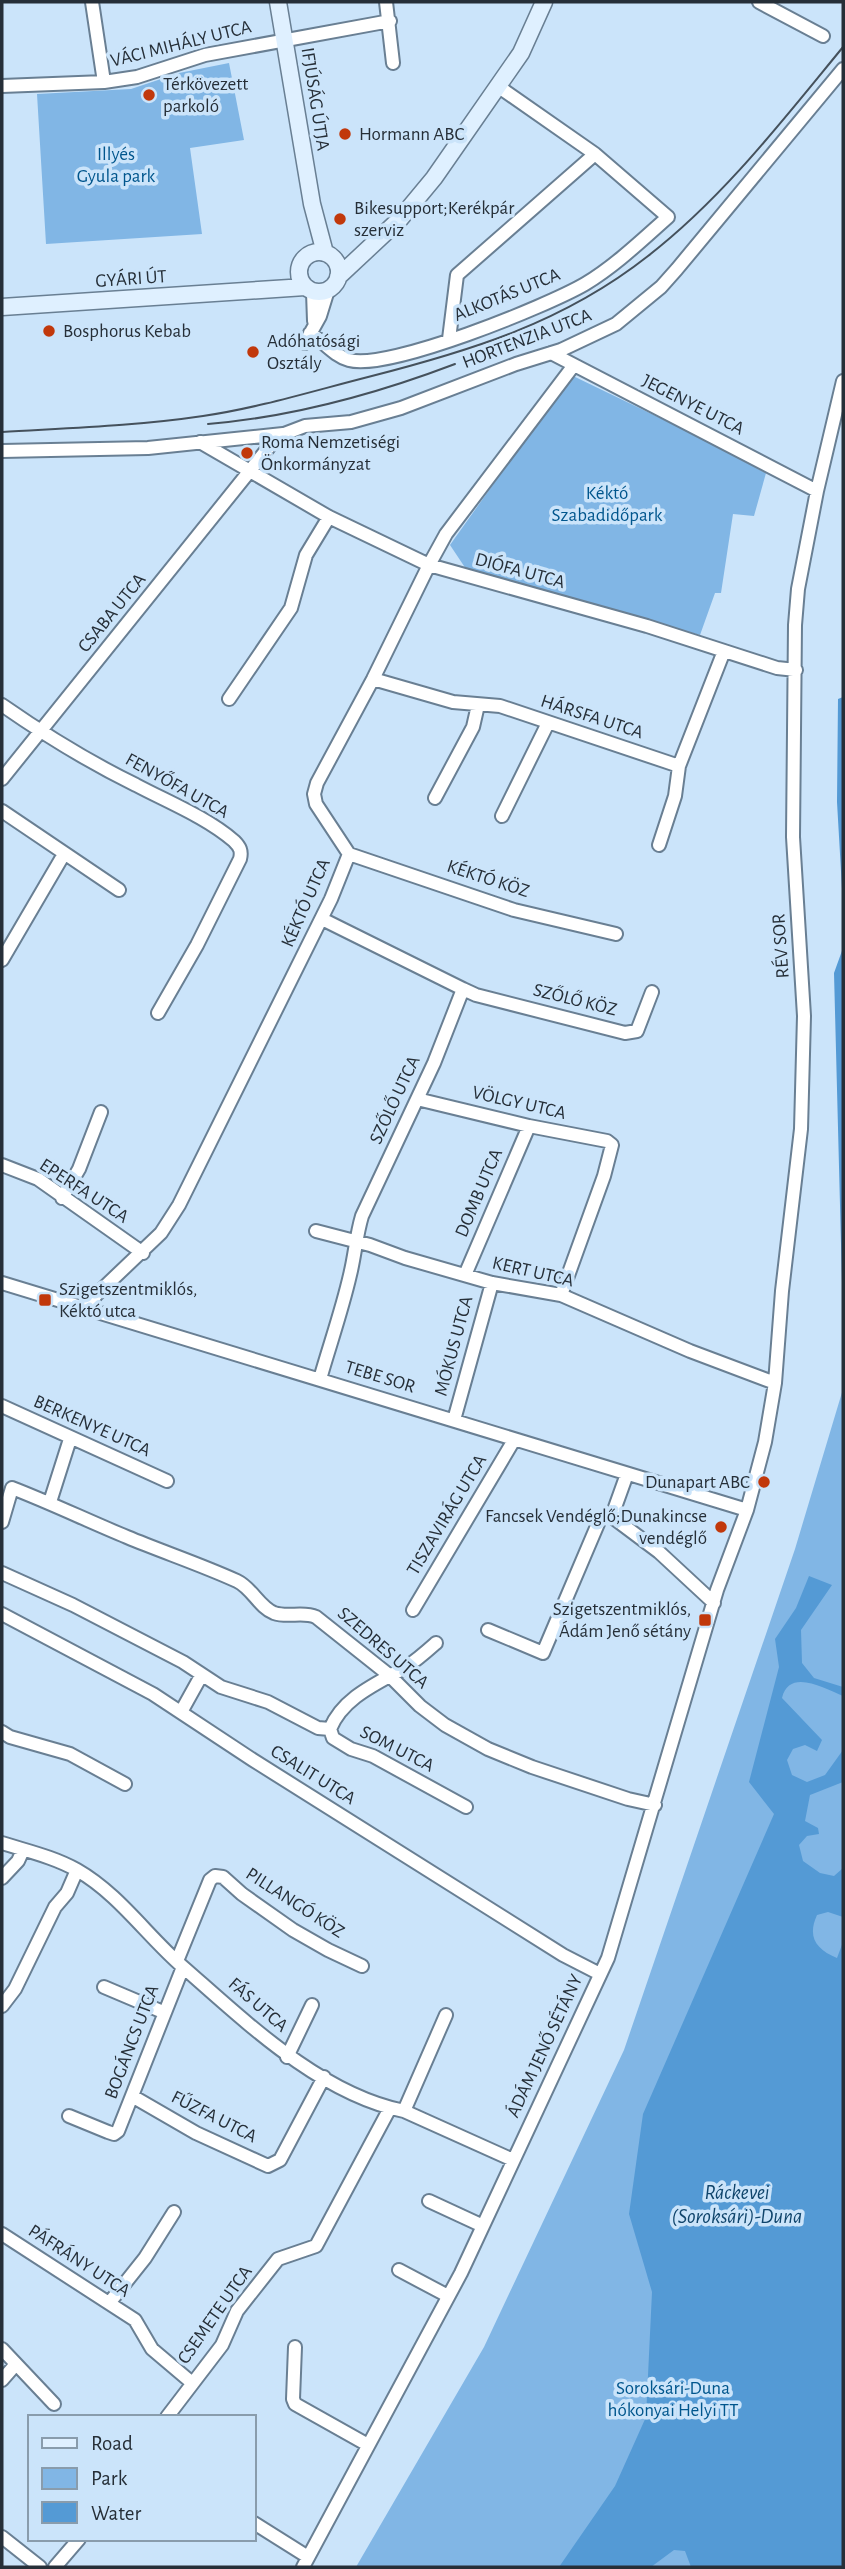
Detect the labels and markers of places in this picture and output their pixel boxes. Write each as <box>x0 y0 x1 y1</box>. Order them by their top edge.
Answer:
place label: Térkövezett parkoló <box>163 75 248 116</box>
marker: Térkövezett parkoló <box>141 87 157 103</box>
place label: Hormann ABC <box>359 125 464 144</box>
marker: Hormann ABC <box>337 126 353 142</box>
place label: Bikesupport;Kerékpár szerviz <box>354 199 514 240</box>
marker: Bikesupport;Kerékpár szerviz <box>332 211 348 227</box>
place label: Bosphorus Kebab <box>63 322 191 341</box>
marker: Bosphorus Kebab <box>41 323 57 339</box>
place label: Adóhatósági Osztály <box>267 332 360 373</box>
marker: Adóhatósági Osztály <box>245 344 261 360</box>
place label: Roma Nemzetiségi Önkormányzat <box>261 433 400 474</box>
marker: Roma Nemzetiségi Önkormányzat <box>239 445 255 461</box>
place label: Szigetszentmiklós, Kéktó utca <box>59 1280 197 1321</box>
marker: Szigetszentmiklós, Kéktó utca <box>37 1292 53 1308</box>
place label: Dunapart ABC <box>645 1473 750 1492</box>
marker: Dunapart ABC <box>756 1474 772 1490</box>
place label: Fancsek Vendéglő;Dunakincse vendéglő <box>485 1507 707 1548</box>
marker: Fancsek Vendéglő;Dunakincse vendéglő <box>713 1519 729 1535</box>
place label: Szigetszentmiklós, Ádám Jenő sétány <box>553 1600 691 1641</box>
marker: Szigetszentmiklós, Ádám Jenő sétány <box>697 1612 713 1628</box>

